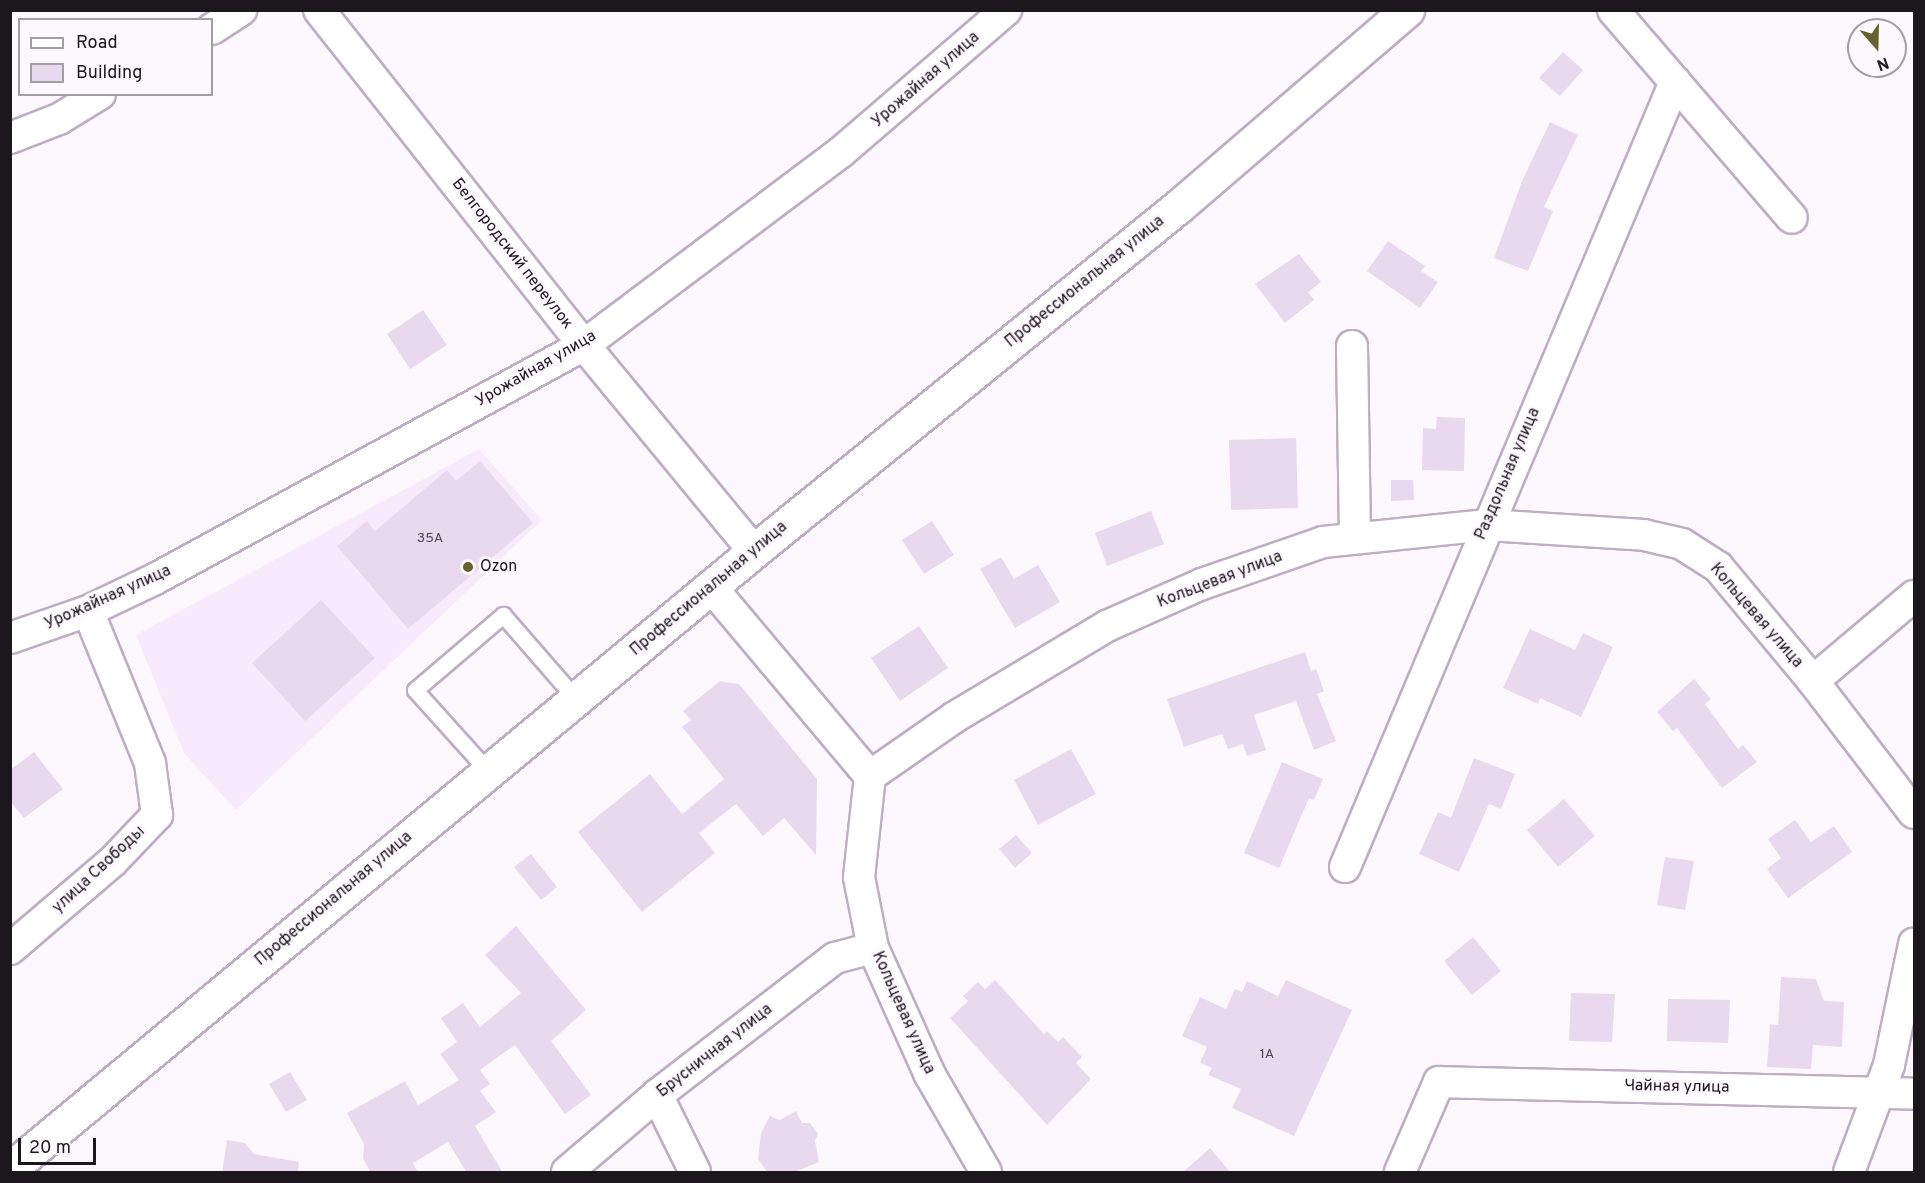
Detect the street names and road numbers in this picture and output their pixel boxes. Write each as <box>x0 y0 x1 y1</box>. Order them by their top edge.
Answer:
street label: Урожайная улица <box>868 28 984 132</box>
street label: Белгородский переулок <box>447 175 577 333</box>
street label: Профессиональная улица <box>1002 212 1168 352</box>
street label: Урожайная улица <box>472 327 600 411</box>
street label: Раздольная улица <box>1472 405 1544 543</box>
street label: Профессиональная улица <box>627 518 791 660</box>
street label: Кольцевая улица <box>1155 547 1285 613</box>
street label: Кольцевая улица <box>1705 560 1807 672</box>
street label: Урожайная улица <box>42 562 174 634</box>
street label: улица Свободы <box>49 822 149 918</box>
street label: Профессиональная улица <box>252 828 416 970</box>
street label: Кольцевая улица <box>867 949 939 1077</box>
street label: Брусничная улица <box>654 1000 776 1102</box>
street label: Чайная улица <box>1624 1076 1730 1098</box>

